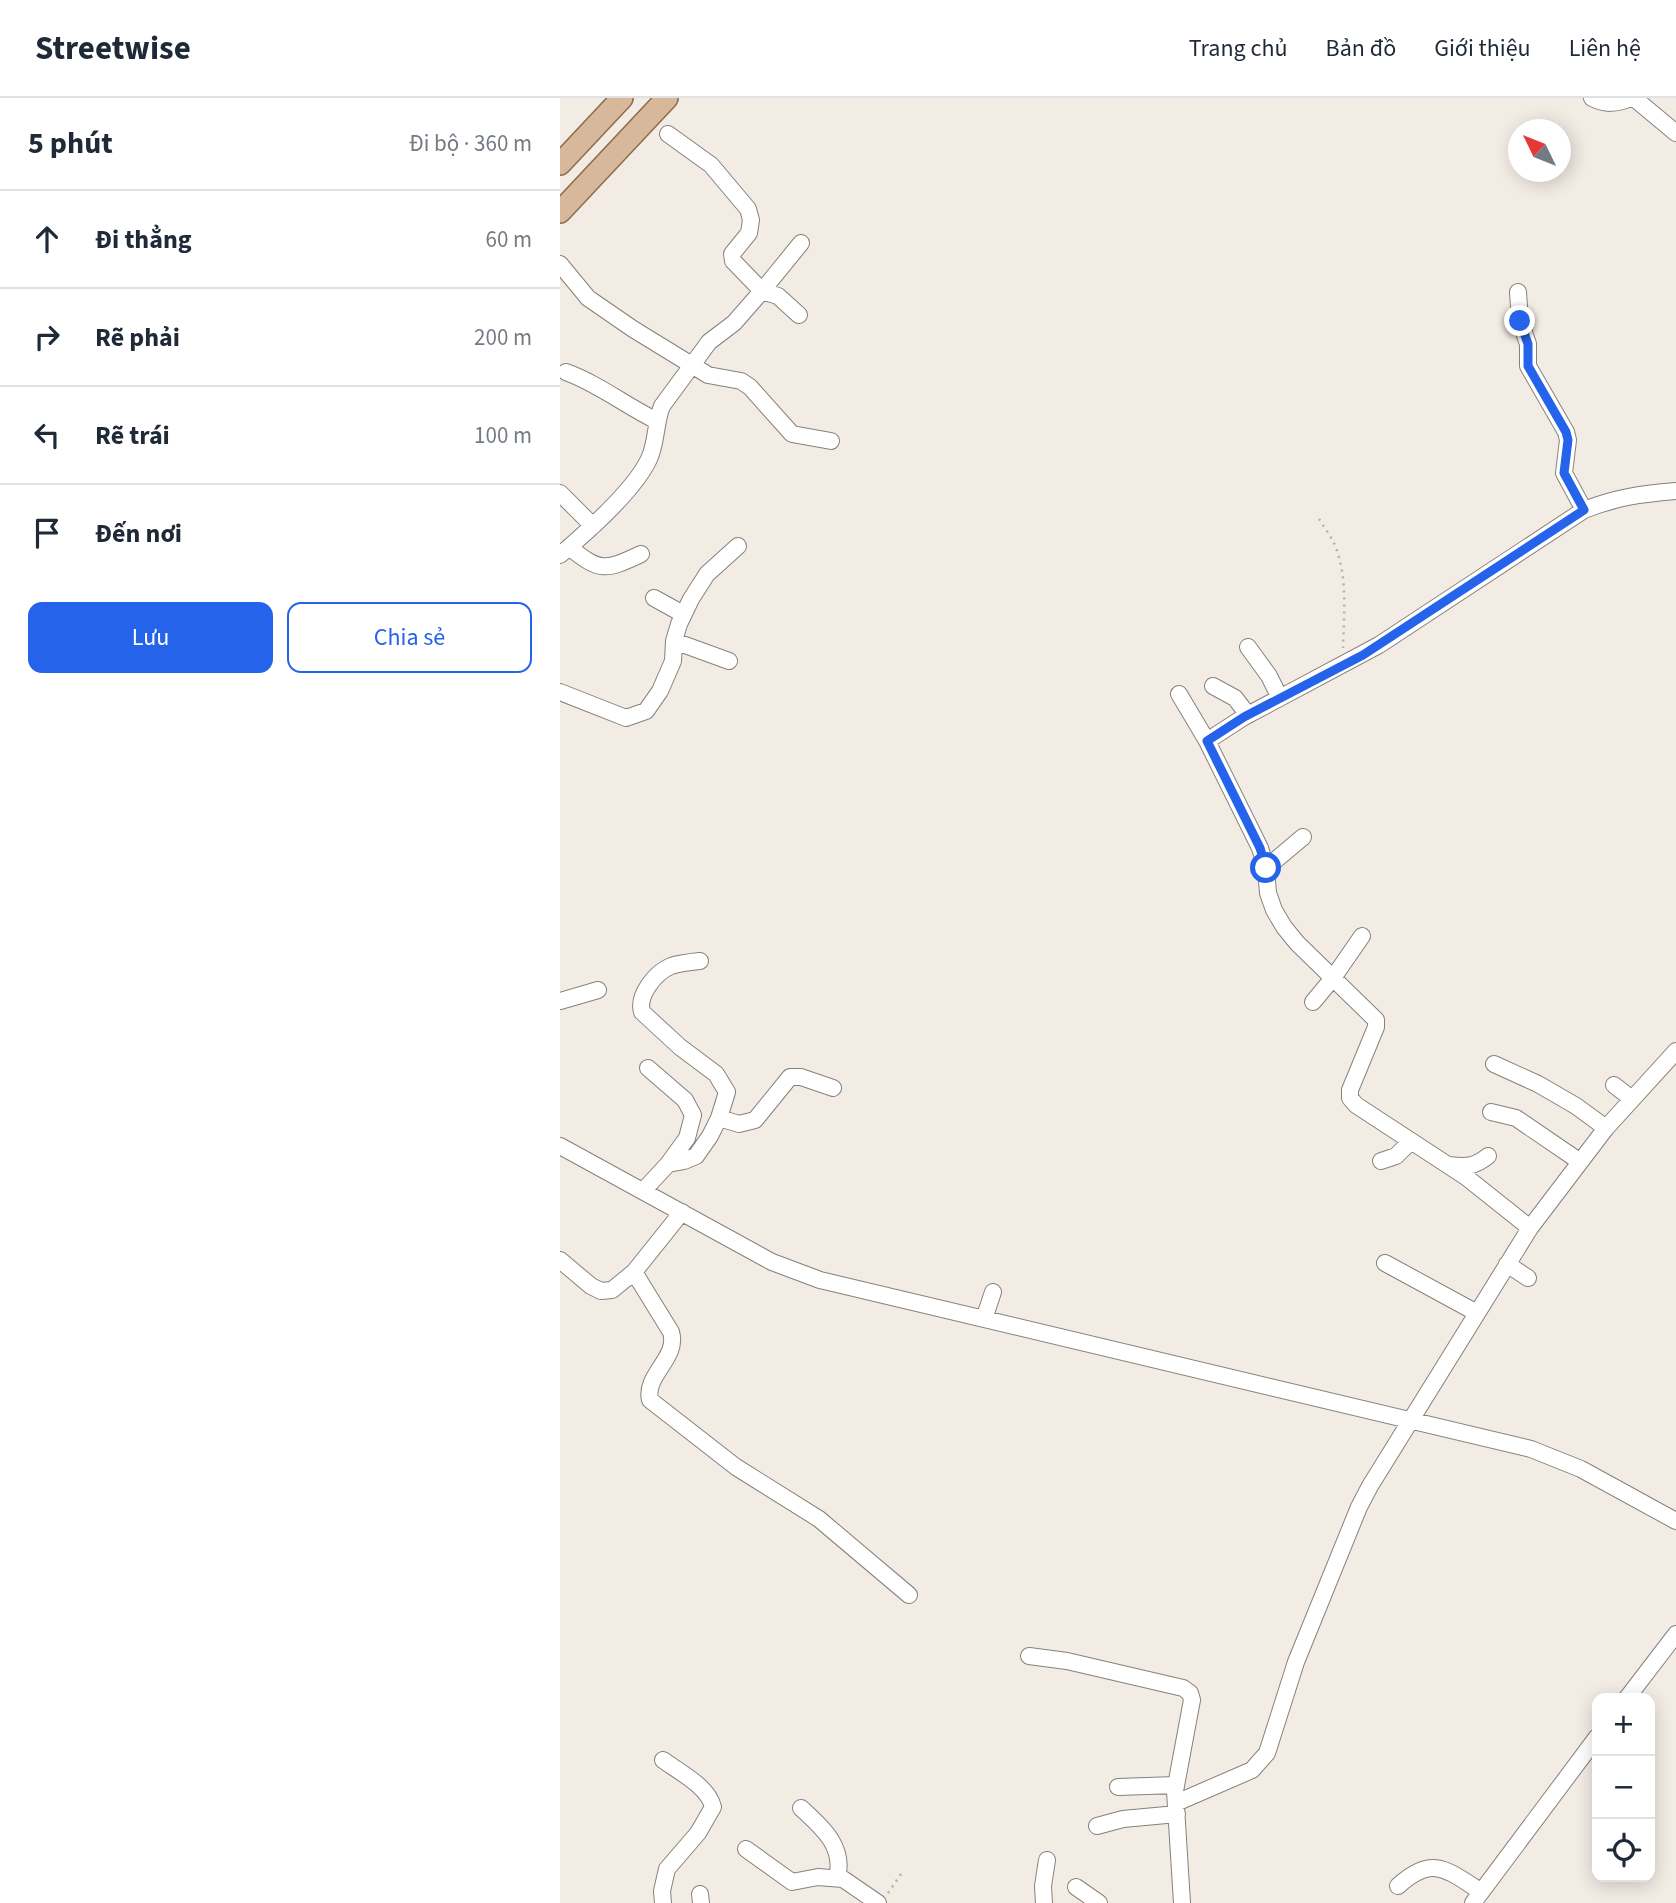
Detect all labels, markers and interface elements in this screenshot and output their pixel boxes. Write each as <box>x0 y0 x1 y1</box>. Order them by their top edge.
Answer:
text: Streetwise <box>35 25 191 72</box>
text: Trang chủ <box>1189 31 1288 66</box>
text: Bản đồ <box>1326 31 1396 66</box>
text: Giới thiệu <box>1434 31 1531 66</box>
text: Liên hệ <box>1569 31 1641 66</box>
north arrow <box>1508 119 1571 182</box>
text: 5 phút <box>28 122 113 165</box>
text: Đi bộ · 360 m <box>409 127 532 160</box>
icon: ahead <box>28 220 66 258</box>
text: Đi thẳng <box>95 221 192 258</box>
text: 60 m <box>485 223 532 256</box>
route end <box>1504 305 1535 336</box>
icon: right <box>28 318 66 356</box>
text: Rẽ phải <box>95 319 180 356</box>
text: 200 m <box>474 321 532 354</box>
icon: left <box>28 416 66 454</box>
text: Rẽ trái <box>95 417 170 454</box>
text: 100 m <box>474 419 532 452</box>
icon: arrive <box>28 514 66 552</box>
text: Đến nơi <box>95 515 182 552</box>
button: Lưu <box>28 602 273 673</box>
button: Chia sẻ <box>287 602 532 673</box>
route start <box>1250 852 1281 883</box>
map controls <box>1592 1693 1655 1882</box>
button: + <box>1592 1693 1655 1756</box>
button: − <box>1592 1756 1655 1819</box>
button: locate <box>1592 1819 1655 1882</box>

